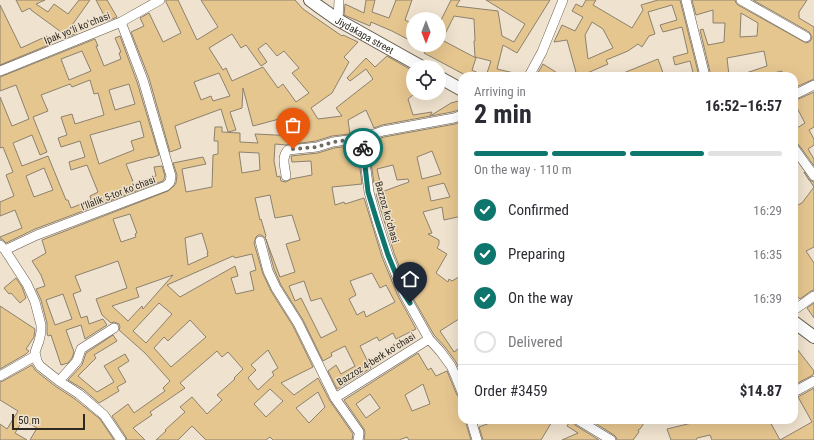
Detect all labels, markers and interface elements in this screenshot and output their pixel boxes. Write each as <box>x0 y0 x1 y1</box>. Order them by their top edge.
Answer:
street label: Ipak yoʻli koʻchasi <box>42 10 112 46</box>
north arrow <box>406 12 446 52</box>
map controls <box>406 12 446 100</box>
street label: Jiydakapa street <box>334 14 396 56</box>
button: locate <box>406 60 446 100</box>
text: Arriving in <box>474 84 526 99</box>
text: 16:52–16:57 <box>705 97 782 115</box>
text: 2 min <box>474 99 532 129</box>
pin <box>276 108 310 149</box>
icon: bag <box>282 114 304 136</box>
courier <box>343 128 383 168</box>
icon: bike <box>352 137 374 159</box>
text: On the way · 110 m <box>474 162 571 177</box>
street label: Iʻllalik 5-tor koʻchasi <box>79 174 157 212</box>
street label: Bazzoz koʻchasi <box>373 180 401 244</box>
icon: check <box>474 199 496 221</box>
text: Confirmed <box>508 201 569 219</box>
text: 16:29 <box>753 203 782 218</box>
icon: check <box>474 243 496 265</box>
text: Preparing <box>508 245 565 263</box>
text: 16:35 <box>753 247 782 262</box>
pin <box>393 262 427 303</box>
icon: home <box>399 268 421 290</box>
icon: check <box>474 287 496 309</box>
text: On the way <box>508 289 573 307</box>
text: 16:39 <box>753 291 782 306</box>
street label: Bazzoz 4-berk koʻchasi <box>335 330 417 388</box>
text: Delivered <box>508 333 563 351</box>
text: Order #3459 <box>474 382 548 400</box>
text: $14.87 <box>740 382 782 400</box>
scale bar <box>12 412 85 431</box>
text: 50 m <box>18 414 40 427</box>

